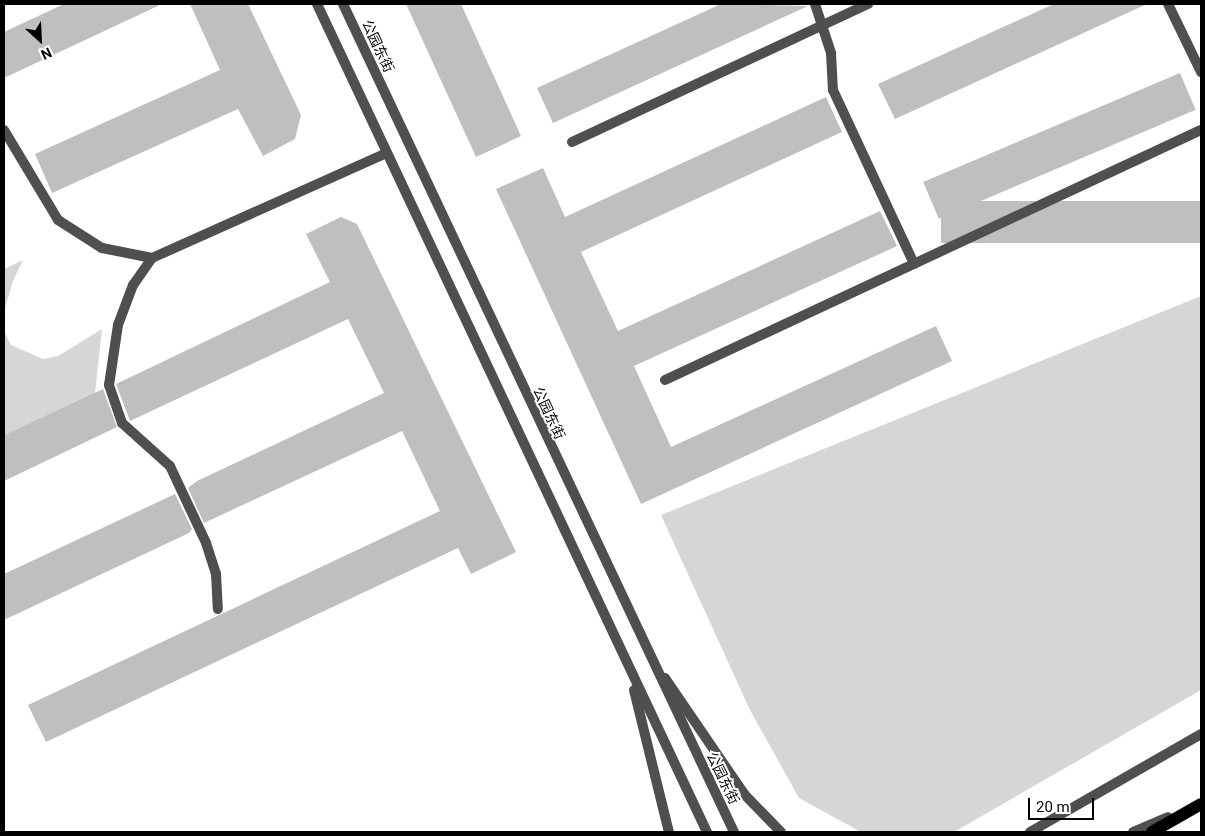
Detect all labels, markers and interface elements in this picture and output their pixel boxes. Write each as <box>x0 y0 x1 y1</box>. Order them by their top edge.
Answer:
north arrow <box>15 15 65 65</box>
street label: 公园东街 <box>359 17 397 75</box>
text: N <box>38 44 54 63</box>
street label: 公园东街 <box>530 384 568 442</box>
street label: 公园东街 <box>703 749 743 807</box>
scale bar <box>1030 788 1096 820</box>
text: 20 m <box>1036 798 1070 816</box>

